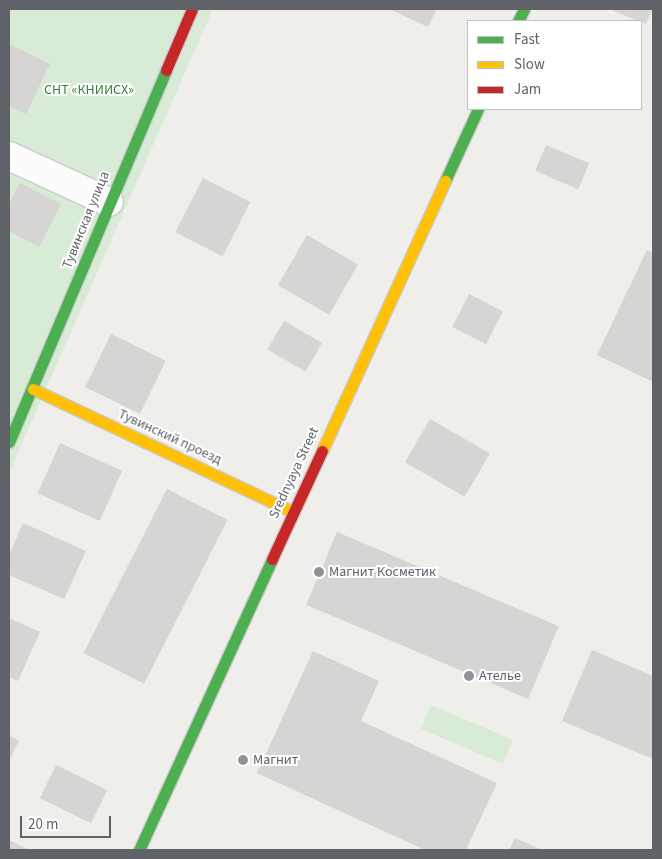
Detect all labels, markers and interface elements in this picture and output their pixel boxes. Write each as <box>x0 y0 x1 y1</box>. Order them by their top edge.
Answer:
legend <box>467 20 642 110</box>
text: Fast <box>514 29 540 50</box>
text: Slow <box>514 54 545 75</box>
text: Jam <box>514 79 541 100</box>
park label: СНТ «КНИИСХ» <box>44 82 134 98</box>
street label: Тувинская улица <box>59 169 113 271</box>
street label: Тувинский проезд <box>116 406 224 468</box>
street label: Srednyaya Street <box>265 425 323 521</box>
place label: Магнит Косметик <box>329 564 436 580</box>
marker: Магнит Косметик <box>313 566 325 578</box>
place label: Ателье <box>479 668 521 684</box>
marker: Ателье <box>463 670 475 682</box>
place label: Магнит <box>253 752 298 768</box>
marker: Магнит <box>237 754 249 766</box>
scale bar <box>22 806 114 838</box>
text: 20 m <box>28 814 58 835</box>

